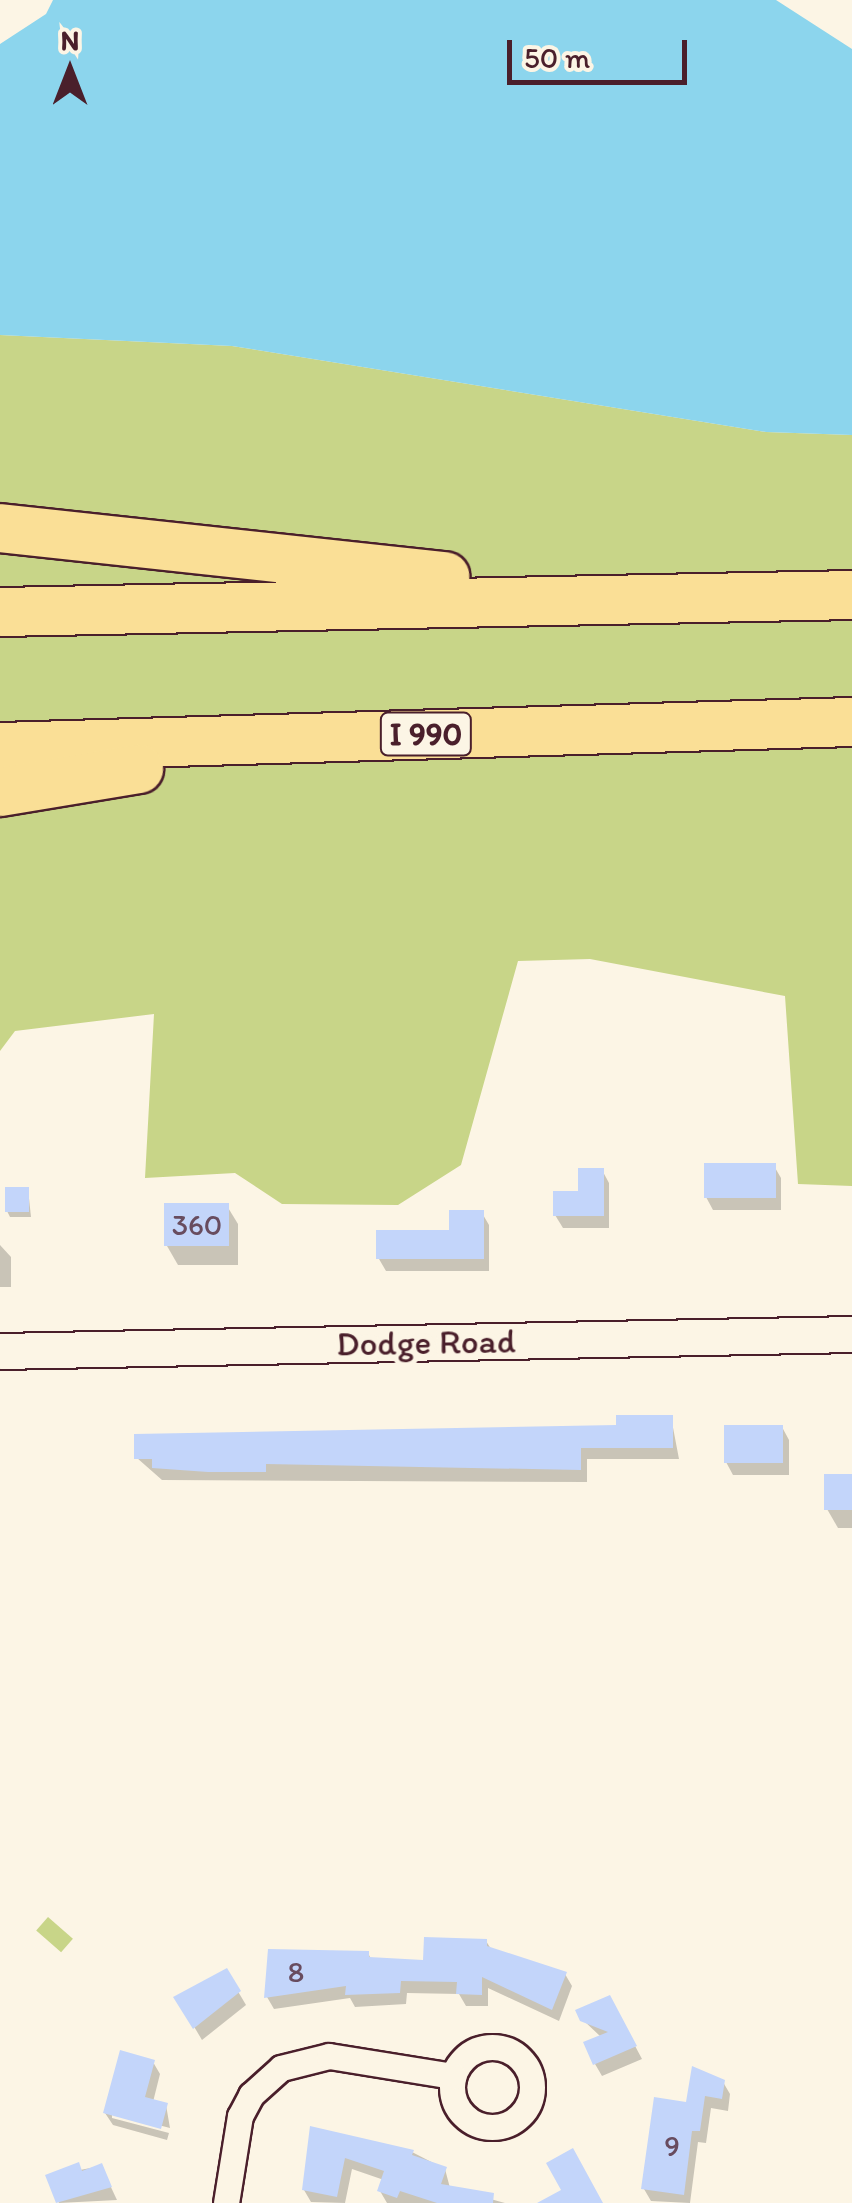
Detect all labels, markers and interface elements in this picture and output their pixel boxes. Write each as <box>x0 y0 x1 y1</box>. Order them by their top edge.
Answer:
north arrow <box>20 20 120 120</box>
scale bar <box>512 20 692 82</box>
text: N <box>61 23 79 57</box>
text: 50 m <box>524 39 590 76</box>
road number: I 990 <box>378 707 474 761</box>
house number: 360 <box>172 1207 222 1243</box>
street label: Dodge Road <box>337 1319 515 1365</box>
house number: 8 <box>288 1954 304 1990</box>
house number: 9 <box>664 2128 680 2164</box>

